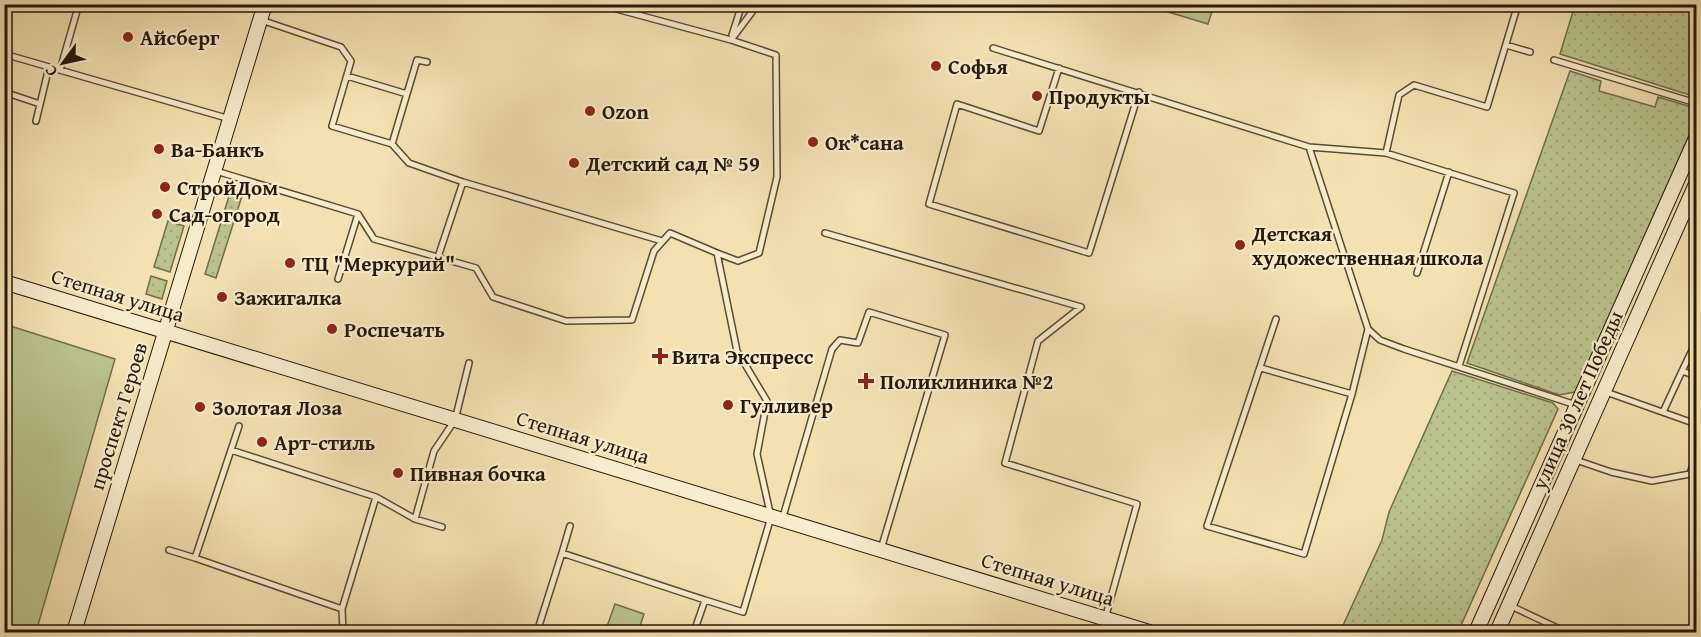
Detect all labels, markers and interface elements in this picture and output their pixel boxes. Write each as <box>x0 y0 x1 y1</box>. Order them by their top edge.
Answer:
place label: Айсберг <box>140 22 220 53</box>
marker: Айсберг <box>121 30 135 44</box>
north arrow <box>33 33 93 93</box>
place label: Софья <box>948 51 1008 82</box>
marker: Софья <box>929 59 943 73</box>
text: С <box>38 61 63 81</box>
place label: Продукты <box>1049 81 1150 112</box>
marker: Продукты <box>1030 89 1044 103</box>
place label: Ozon <box>602 96 649 127</box>
marker: Ozon <box>583 104 597 118</box>
place label: Ок*сана <box>825 127 904 158</box>
place label: Ва-Банкъ <box>171 134 264 165</box>
marker: Ок*сана <box>806 135 820 149</box>
marker: Ва-Банкъ <box>152 142 166 156</box>
place label: Детский сад № 59 <box>585 148 760 179</box>
marker: Детский сад № 59 <box>567 156 581 170</box>
place label: СтройДом <box>177 172 278 203</box>
marker: СтройДом <box>158 180 172 194</box>
place label: Сад-огород <box>169 199 280 230</box>
marker: Сад-огород <box>150 207 164 221</box>
place label: Детская художественная школа <box>1251 218 1483 273</box>
marker: Детская художественная школа <box>1233 238 1247 252</box>
place label: ТЦ "Меркурий" <box>302 248 455 279</box>
marker: ТЦ "Меркурий" <box>283 256 297 270</box>
street label: Степная улица <box>48 260 188 330</box>
place label: Зажигалка <box>234 282 342 313</box>
marker: Зажигалка <box>215 290 229 304</box>
street label: улица 30 лет Победы <box>1523 305 1631 496</box>
place label: Роспечать <box>344 314 445 345</box>
marker: Роспечать <box>325 322 339 336</box>
street label: проспект Героев <box>81 338 155 494</box>
place label: Вита Экспресс <box>672 341 814 372</box>
marker: Вита Экспресс <box>653 349 667 363</box>
place label: Поликлиника №2 <box>880 366 1053 397</box>
marker: Поликлиника №2 <box>857 372 875 390</box>
place label: Гулливер <box>740 390 833 421</box>
place label: Золотая Лоза <box>212 392 343 423</box>
marker: Гулливер <box>721 398 735 412</box>
marker: Золотая Лоза <box>193 400 207 414</box>
street label: Степная улица <box>513 402 653 472</box>
place label: Арт-стиль <box>274 427 376 458</box>
marker: Арт-стиль <box>255 435 269 449</box>
place label: Пивная бочка <box>410 458 546 489</box>
marker: Пивная бочка <box>391 466 405 480</box>
street label: Степная улица <box>978 544 1118 614</box>

